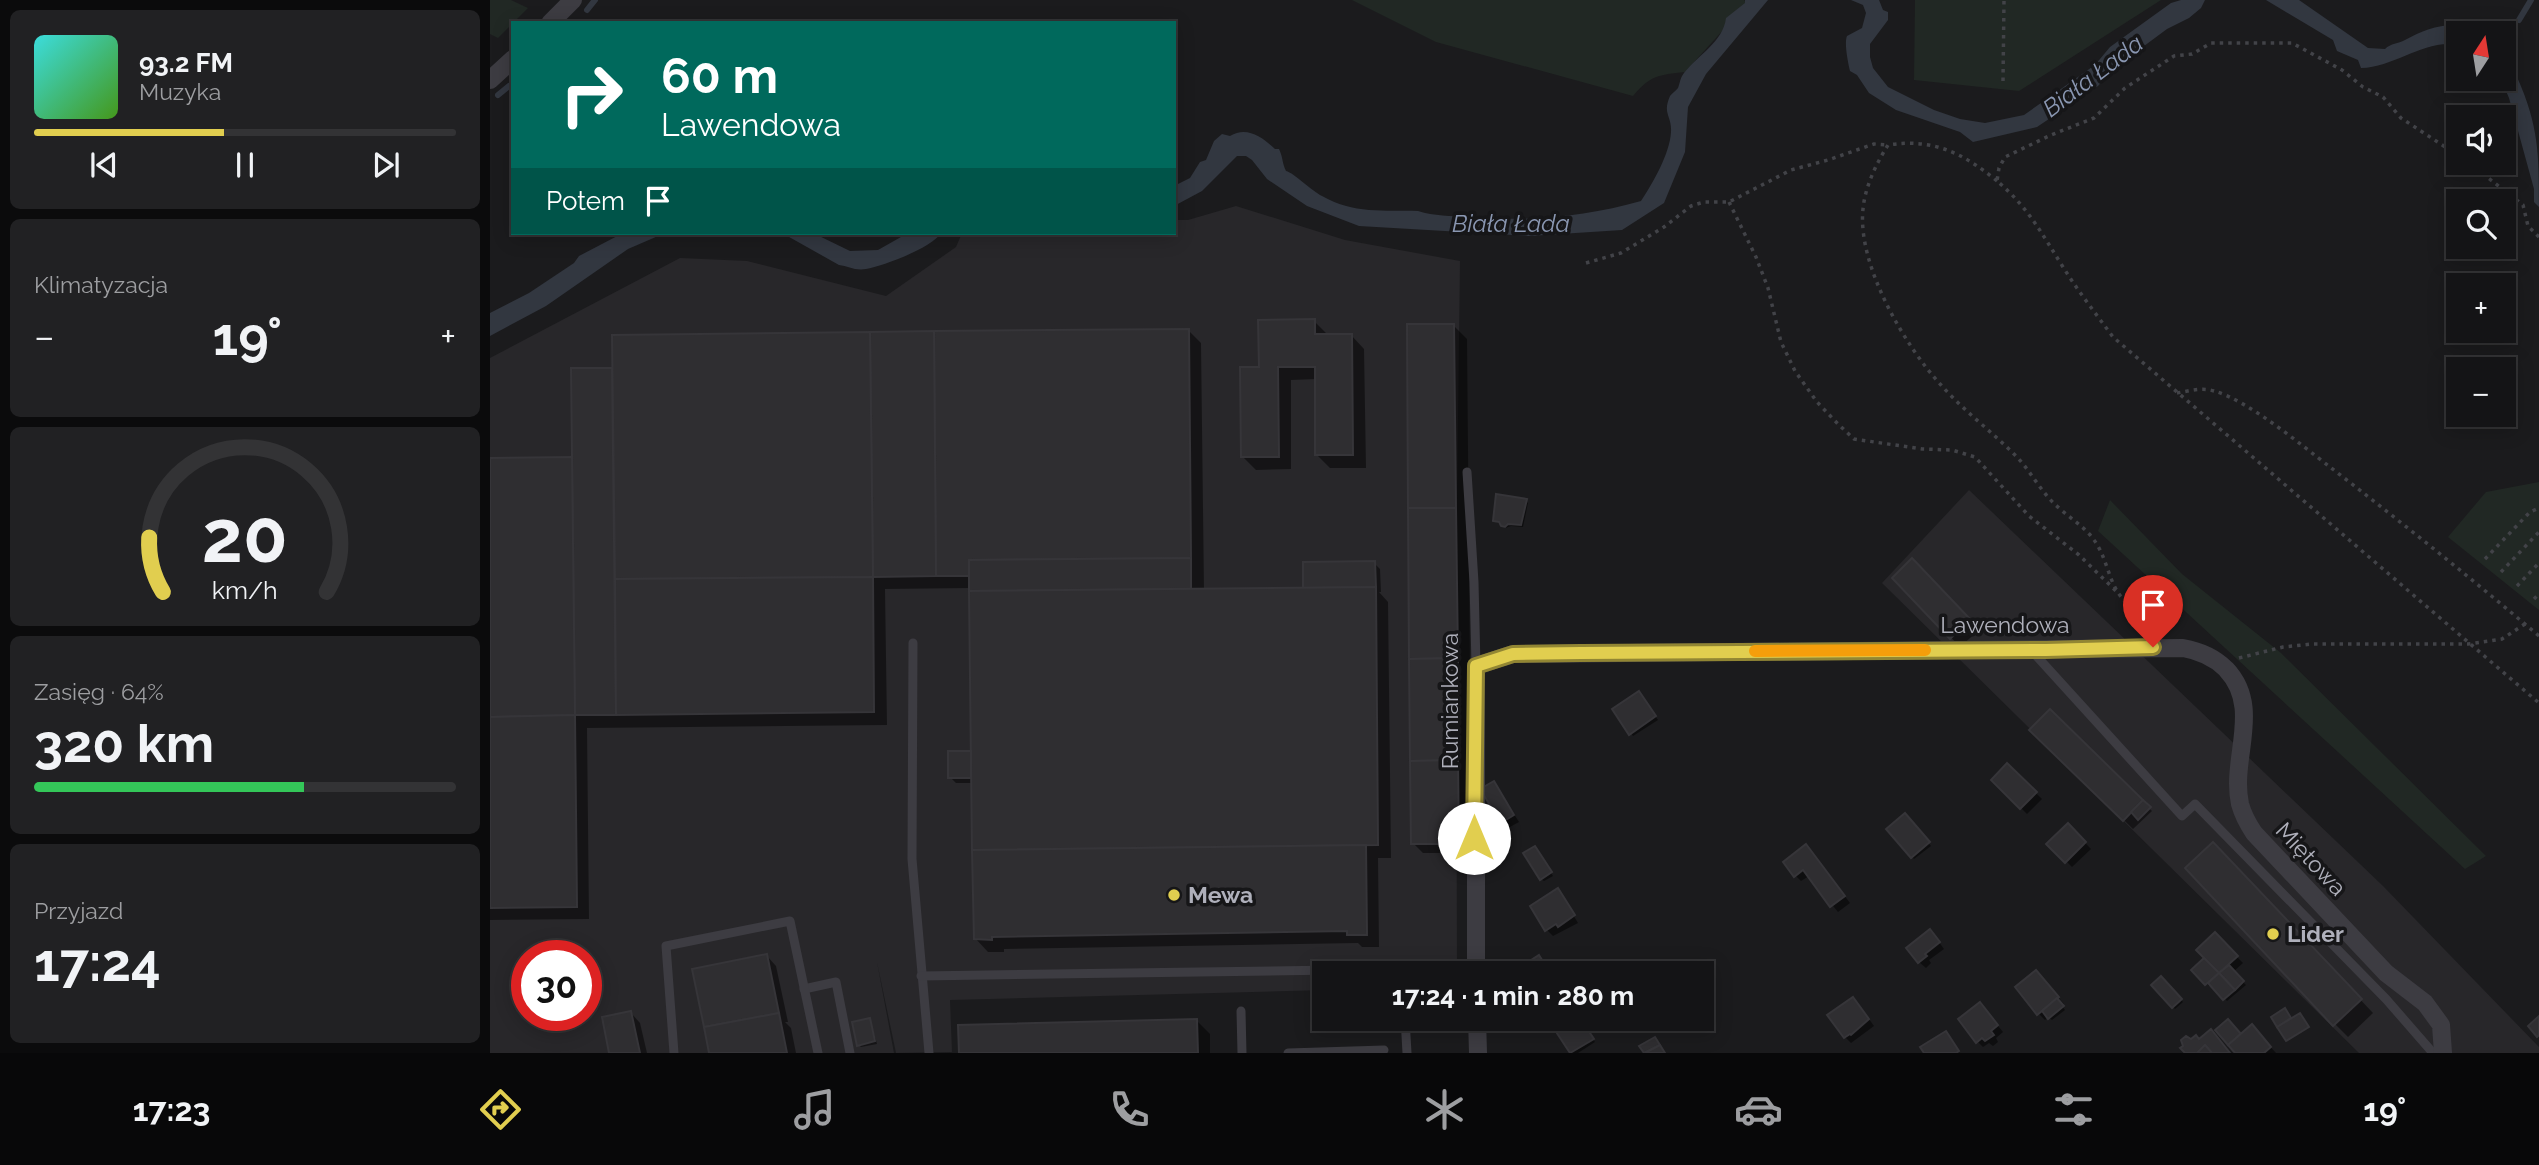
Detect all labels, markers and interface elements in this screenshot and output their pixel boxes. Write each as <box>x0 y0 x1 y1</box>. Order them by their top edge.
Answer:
north arrow <box>2446 21 2516 91</box>
map controls <box>2446 21 2516 427</box>
water label: Biała Łada <box>2037 29 2149 123</box>
text: 60 m <box>661 47 778 104</box>
text: 93.2 FM <box>139 48 233 78</box>
icon: right <box>546 49 637 140</box>
text: Muzyka <box>139 78 221 105</box>
button: sound <box>2446 105 2516 175</box>
text: Lawendowa <box>661 106 841 143</box>
icon: previous <box>85 146 123 184</box>
icon: pause <box>226 146 264 184</box>
icon: next <box>367 146 405 184</box>
icon: arrive <box>639 182 677 220</box>
text: Potem <box>546 186 625 216</box>
button: search <box>2446 189 2516 259</box>
water label: Biała Łada <box>1452 209 1570 238</box>
text: Klimatyzacja <box>34 271 168 298</box>
button: + <box>2446 273 2516 343</box>
text: 19° <box>213 306 282 367</box>
text: − <box>34 314 54 359</box>
text: + <box>440 314 456 359</box>
button: − <box>2446 357 2516 427</box>
text: 20 <box>202 495 288 580</box>
text: km/h <box>212 575 278 605</box>
pin <box>2123 575 2183 647</box>
icon: arrive <box>2134 586 2172 624</box>
street label: Lawendowa <box>1940 611 2070 638</box>
street label: Rumiankowa <box>1436 633 1463 769</box>
text: Zasięg · 64% <box>34 678 164 705</box>
text: 320 km <box>34 713 214 774</box>
position arrow <box>1437 801 1511 875</box>
street label: Miętowa <box>2271 816 2352 901</box>
place label: Mewa <box>1188 881 1253 908</box>
marker: Mewa <box>1166 887 1182 903</box>
text: Przyjazd <box>34 897 123 924</box>
place label: Lider <box>2287 920 2344 947</box>
marker: Lider <box>2265 926 2281 942</box>
text: 17:24 <box>34 932 161 993</box>
speed limit sign: 30 <box>511 940 602 1031</box>
text: 17:24 · 1 min · 280 m <box>1392 981 1634 1011</box>
icon: directions <box>476 1085 525 1134</box>
icon: music <box>790 1085 839 1134</box>
icon: phone <box>1105 1085 1154 1134</box>
icon: climate <box>1420 1085 1469 1134</box>
icon: car <box>1734 1085 1783 1134</box>
icon: filters <box>2049 1085 2098 1134</box>
text: 17:23 <box>133 1091 210 1128</box>
text: 19° <box>2363 1091 2406 1128</box>

